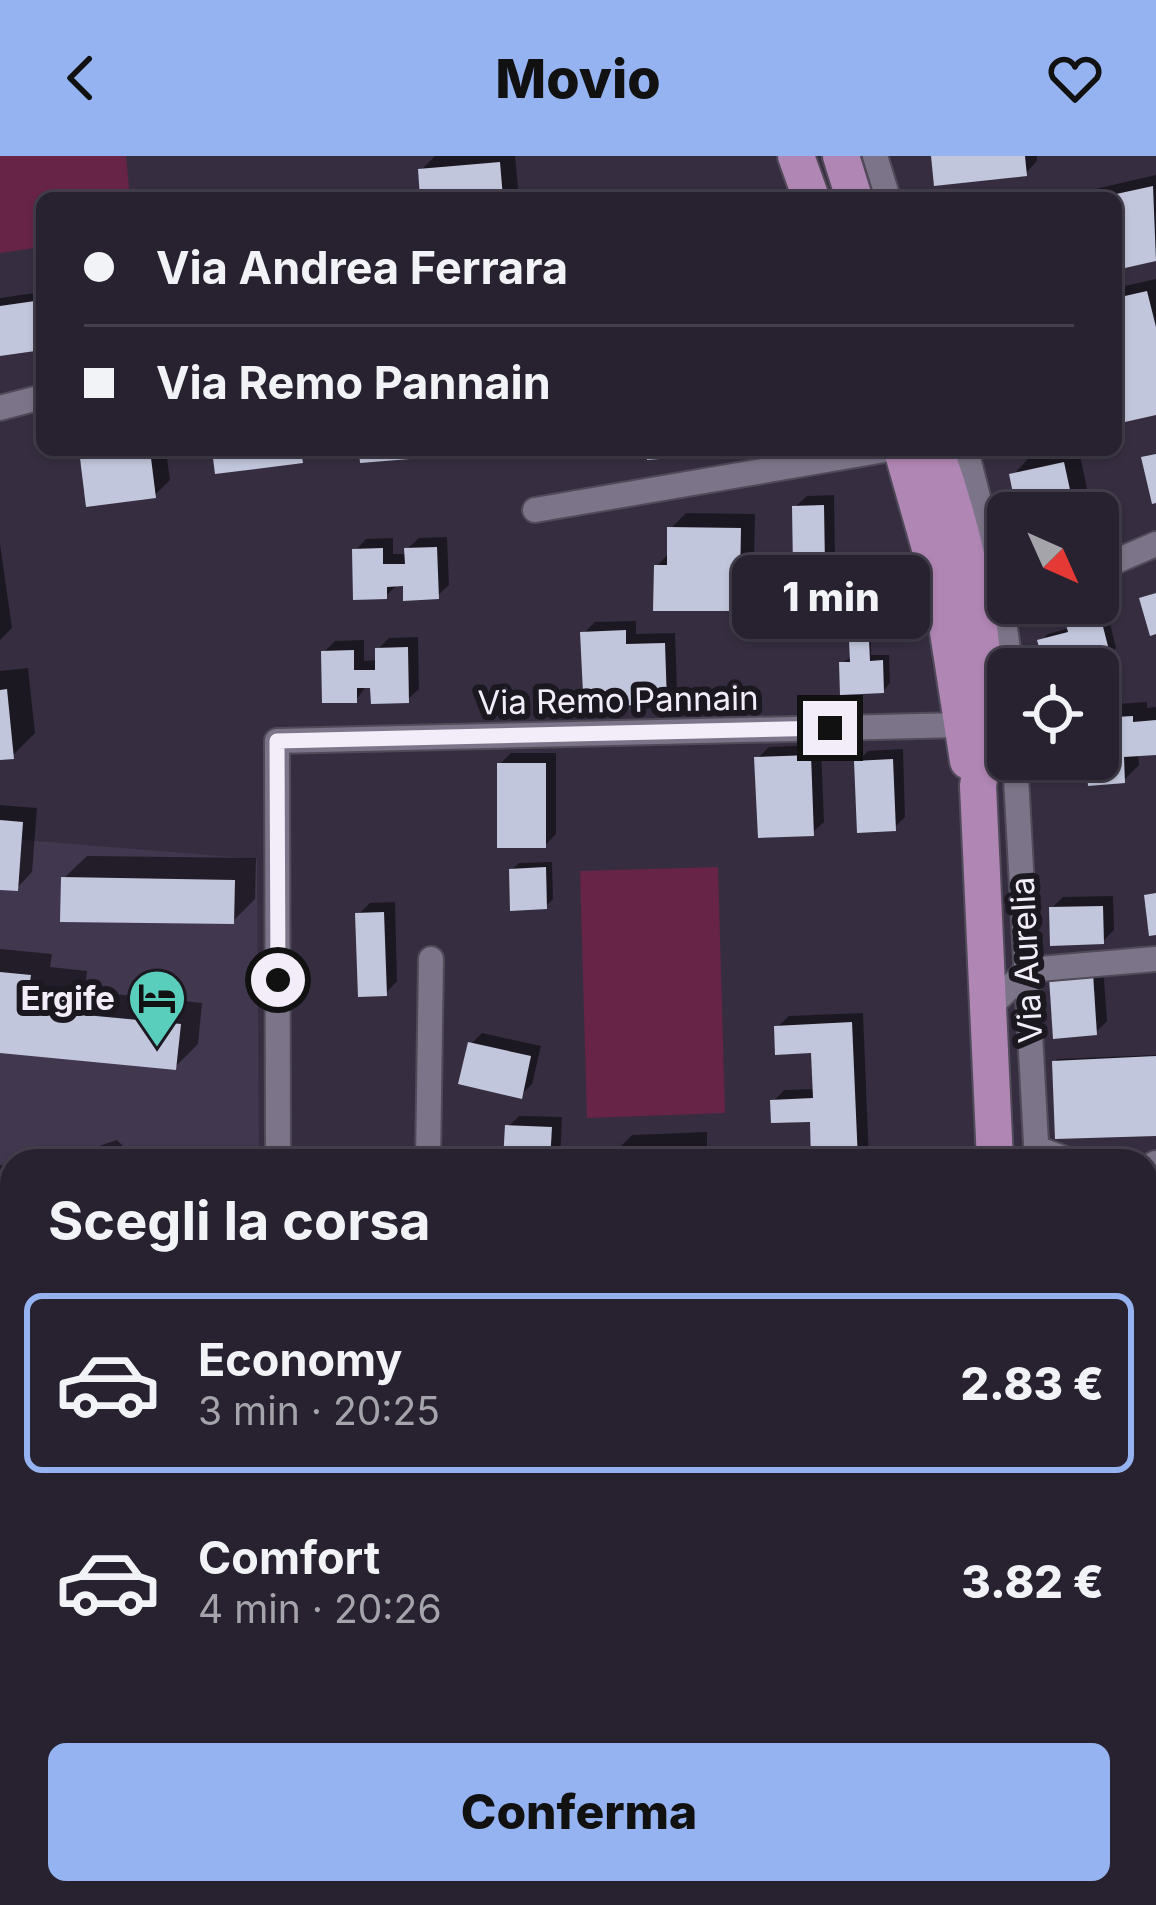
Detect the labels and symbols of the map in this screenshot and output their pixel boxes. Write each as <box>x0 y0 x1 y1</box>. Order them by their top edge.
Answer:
north arrow <box>987 492 1119 624</box>
callout: 1 min <box>731 554 929 638</box>
street label: Via Remo Pannain <box>477 678 759 722</box>
route end <box>803 701 857 755</box>
street label: Via Aurelia <box>1002 876 1050 1044</box>
route start <box>251 953 305 1007</box>
hotel icon: Ergife <box>126 967 188 1049</box>
place label: Ergife <box>20 978 115 1018</box>

